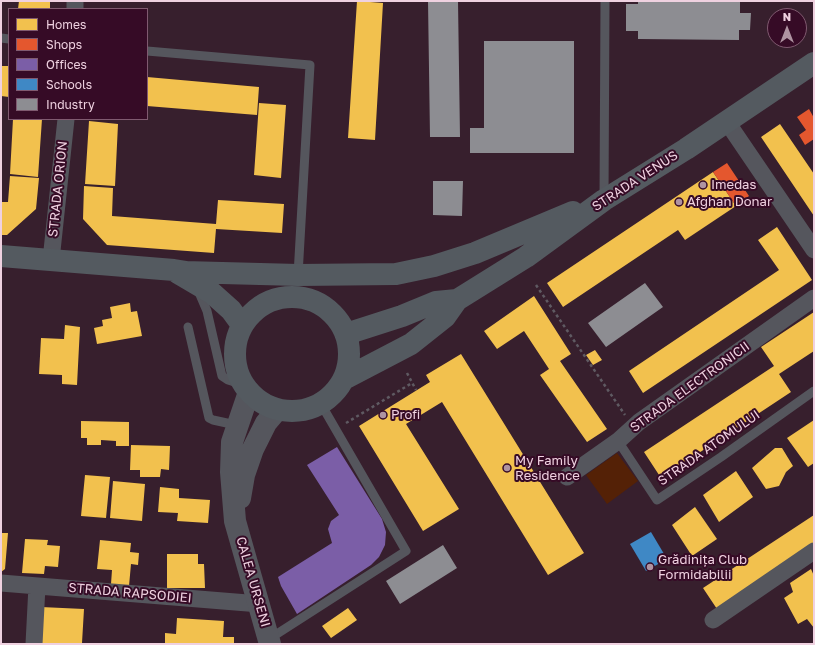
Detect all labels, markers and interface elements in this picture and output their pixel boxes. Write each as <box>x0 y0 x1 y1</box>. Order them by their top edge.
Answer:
legend <box>8 8 148 120</box>
north arrow <box>767 8 807 48</box>
text: N <box>783 10 791 23</box>
text: Homes <box>46 17 86 32</box>
text: Shops <box>46 37 82 52</box>
text: Offices <box>46 57 87 72</box>
text: Schools <box>46 77 92 92</box>
text: Industry <box>46 97 95 112</box>
street label: STRADA ORION <box>45 140 71 238</box>
street label: STRADA VENUS <box>589 148 681 214</box>
place label: Imedas <box>711 177 756 193</box>
marker: Imedas <box>698 180 708 190</box>
place label: Afghan Donar <box>687 194 772 210</box>
marker: Afghan Donar <box>674 197 684 207</box>
street label: STRADA ELECTRONICII <box>627 338 753 436</box>
place label: Profi <box>391 407 420 423</box>
street label: STRADA ATOMULUI <box>655 407 763 489</box>
marker: Profi <box>378 410 388 420</box>
place label: My Family Residence <box>515 453 580 484</box>
marker: My Family Residence <box>502 463 512 473</box>
street label: CALEA URSENI <box>233 535 273 629</box>
place label: Grădinița Club Formidabilii <box>658 552 747 583</box>
marker: Grădinița Club Formidabilii <box>645 562 655 572</box>
street label: STRADA RAPSODIEI <box>68 580 192 606</box>

